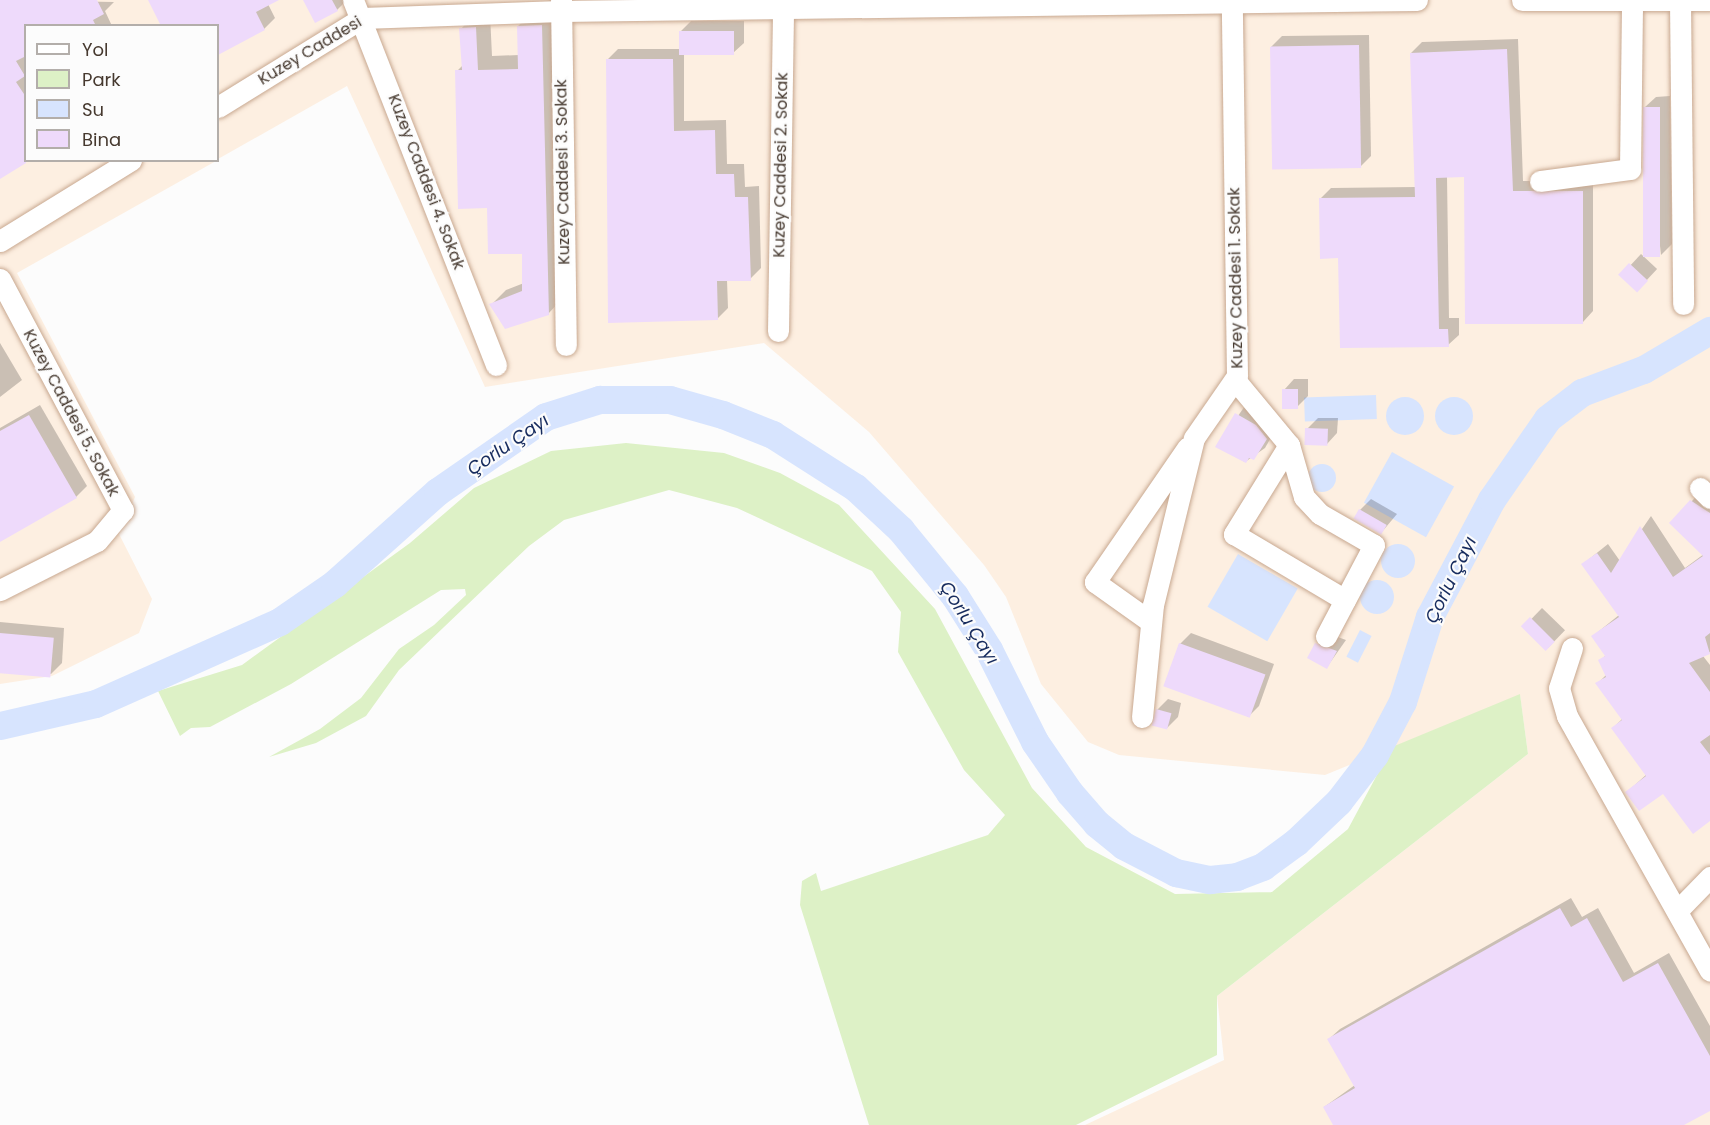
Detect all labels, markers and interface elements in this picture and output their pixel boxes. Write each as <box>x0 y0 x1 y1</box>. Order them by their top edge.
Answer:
street label: Kuzey Caddesi <box>255 13 365 89</box>
legend <box>24 24 219 162</box>
text: Yol <box>82 37 108 62</box>
text: Park <box>82 67 121 92</box>
street label: Kuzey Caddesi 2. Sokak <box>770 72 792 258</box>
street label: Kuzey Caddesi 3. Sokak <box>552 79 574 265</box>
street label: Kuzey Caddesi 4. Sokak <box>384 92 468 272</box>
text: Su <box>82 97 104 122</box>
text: Bina <box>82 127 121 152</box>
street label: Kuzey Caddesi 1. Sokak <box>1225 187 1247 369</box>
street label: Kuzey Caddesi 5. Sokak <box>19 326 123 500</box>
water label: Çorlu Çayı <box>463 410 553 480</box>
water label: Çorlu Çayı <box>1421 533 1481 627</box>
water label: Çorlu Çayı <box>935 577 1003 669</box>

